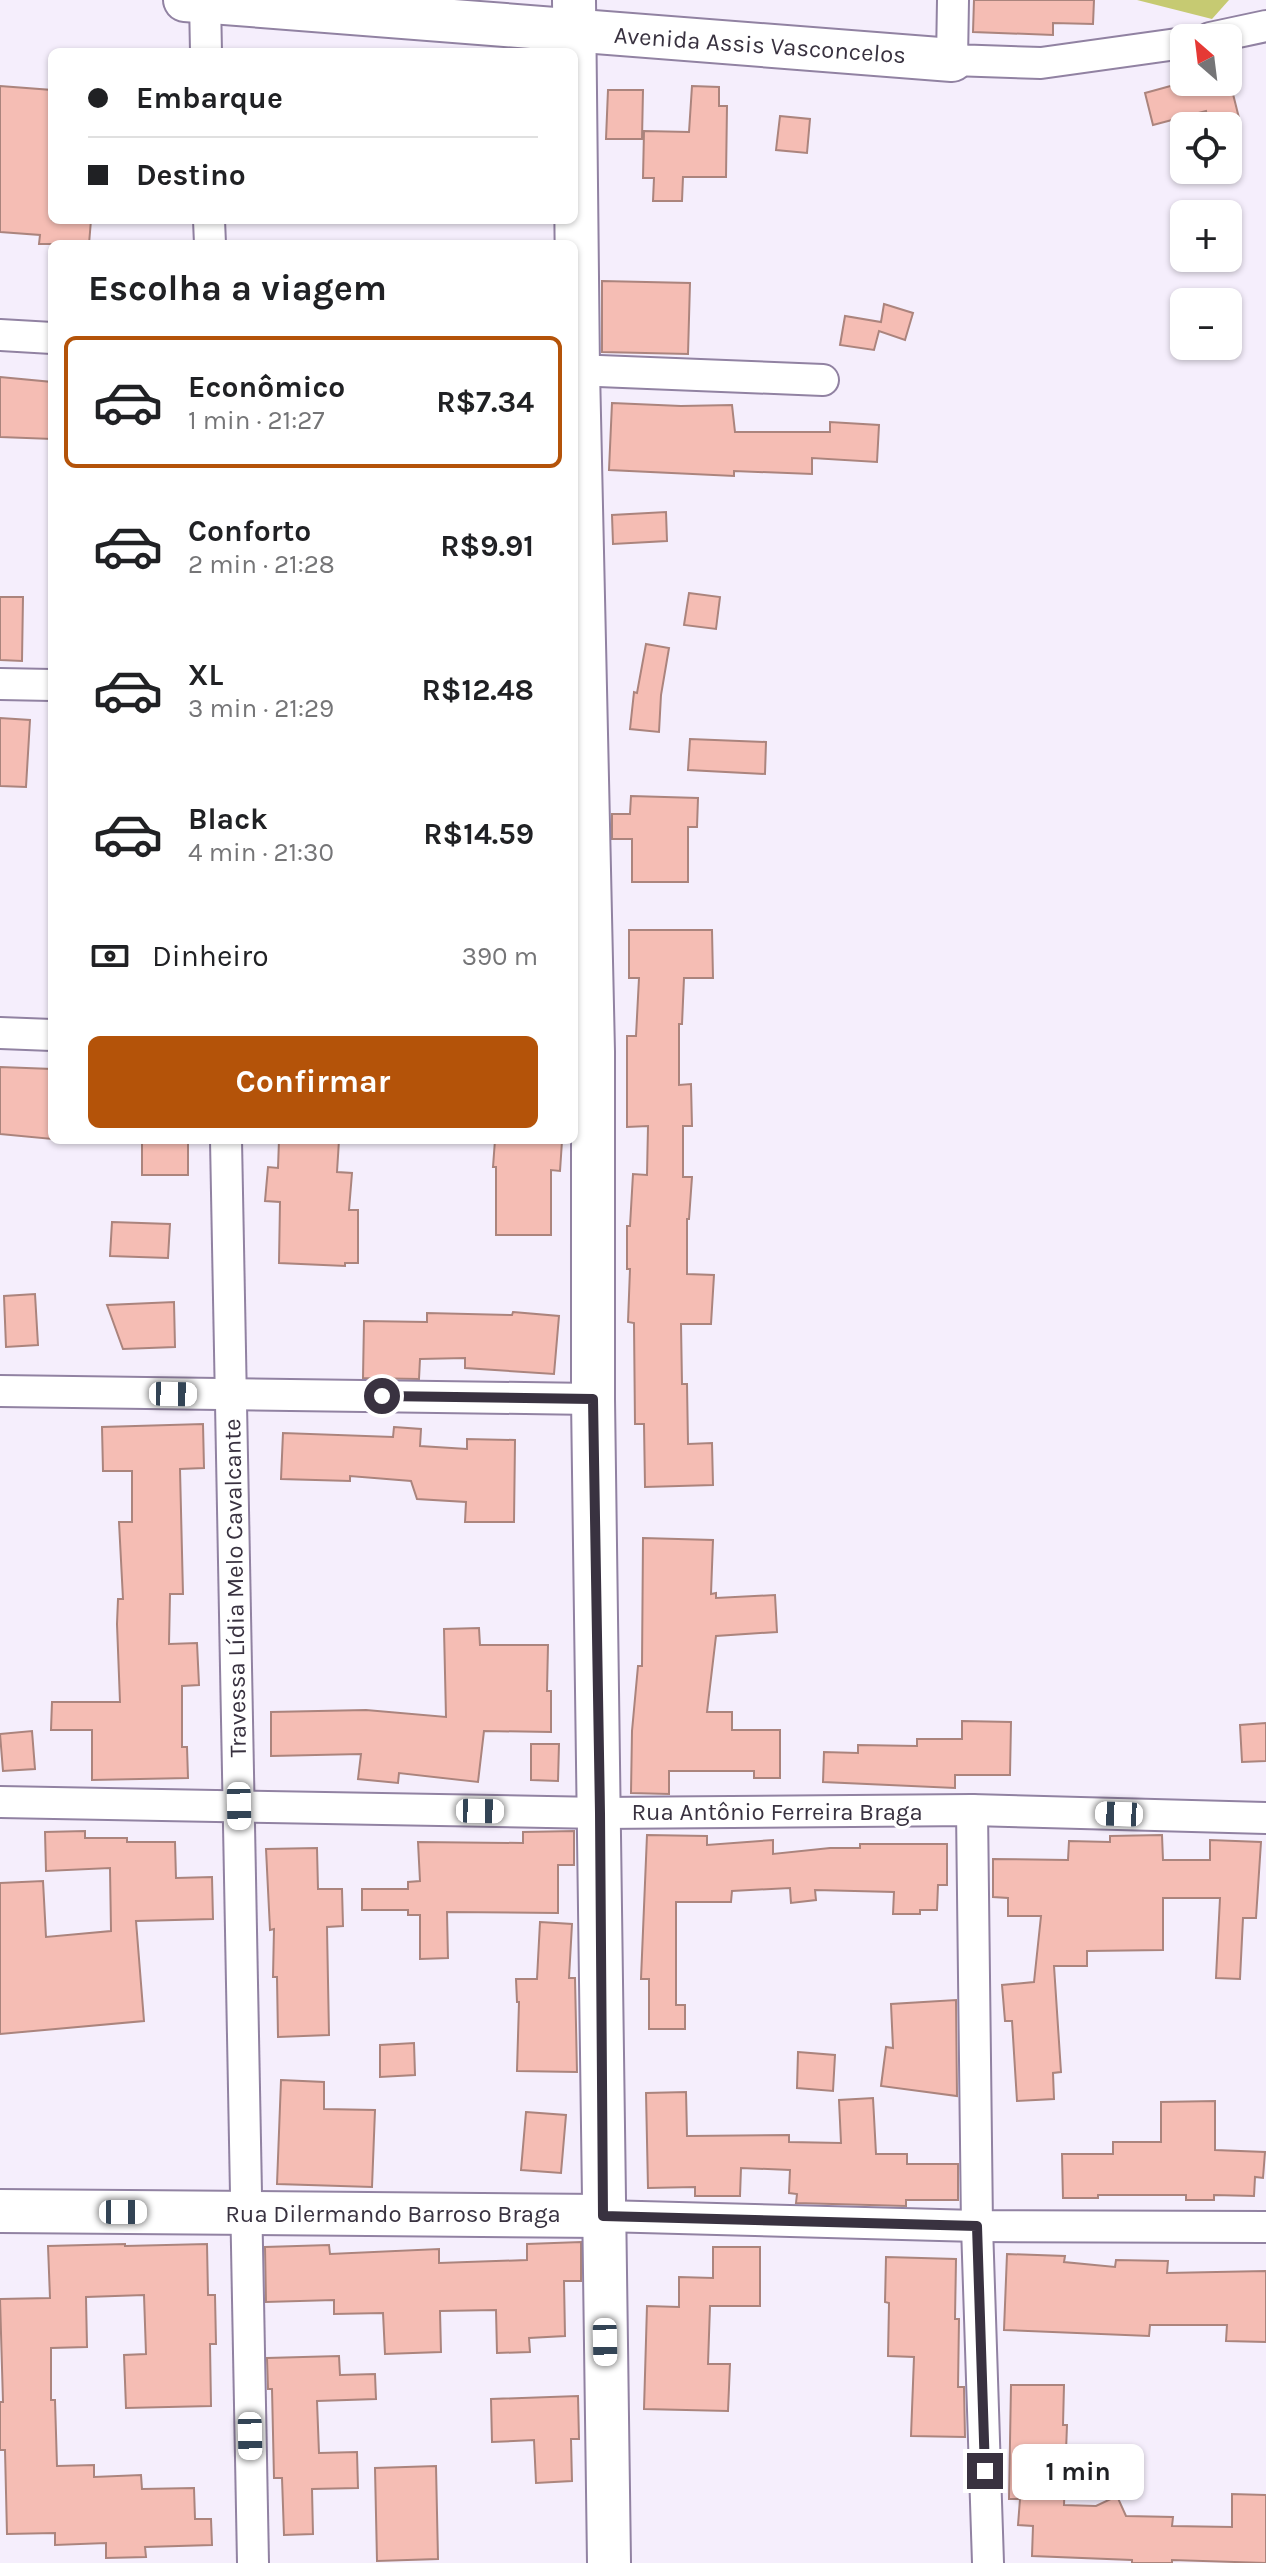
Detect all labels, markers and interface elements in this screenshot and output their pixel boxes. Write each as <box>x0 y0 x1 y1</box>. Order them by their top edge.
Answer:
street label: Avenida Assis Vasconcelos <box>613 21 907 69</box>
north arrow <box>1170 24 1242 96</box>
map controls <box>1170 24 1242 360</box>
text: Embarque <box>136 80 283 116</box>
button: locate <box>1170 112 1242 184</box>
text: Destino <box>136 157 246 193</box>
button: + <box>1170 200 1242 272</box>
text: Escolha a viagem <box>88 267 387 309</box>
button: − <box>1170 288 1242 360</box>
icon: car <box>92 366 164 438</box>
text: Econômico <box>188 369 345 405</box>
text: R$7.34 <box>436 384 534 420</box>
text: 1 min · 21:27 <box>188 405 324 436</box>
icon: car <box>92 510 164 582</box>
text: Conforto <box>188 513 311 549</box>
text: R$9.91 <box>440 528 534 564</box>
text: 2 min · 21:28 <box>188 549 335 580</box>
icon: car <box>92 654 164 726</box>
text: XL <box>188 657 223 693</box>
text: R$12.48 <box>421 672 534 708</box>
text: 3 min · 21:29 <box>188 693 334 724</box>
icon: car <box>92 798 164 870</box>
text: Black <box>188 801 268 837</box>
text: R$14.59 <box>423 816 534 852</box>
text: 4 min · 21:30 <box>188 837 334 868</box>
icon: cash <box>88 934 132 978</box>
text: Dinheiro <box>152 938 269 974</box>
text: 390 m <box>462 941 538 972</box>
button: Confirmar <box>88 1036 538 1128</box>
route start <box>364 1378 400 1414</box>
car <box>149 1382 197 1406</box>
street label: Travessa Lídia Melo Cavalcante <box>218 1418 252 1758</box>
car <box>227 1782 251 1830</box>
street label: Rua Antônio Ferreira Braga <box>631 1798 923 1826</box>
car <box>456 1799 504 1823</box>
car <box>1095 1801 1143 1827</box>
car <box>99 2200 147 2224</box>
street label: Rua Dilermando Barroso Braga <box>225 2200 561 2228</box>
car <box>593 2318 617 2366</box>
car <box>238 2412 262 2460</box>
callout: 1 min <box>1013 2443 1145 2499</box>
route end <box>967 2453 1003 2489</box>
text: 1 min <box>1045 2456 1111 2487</box>

